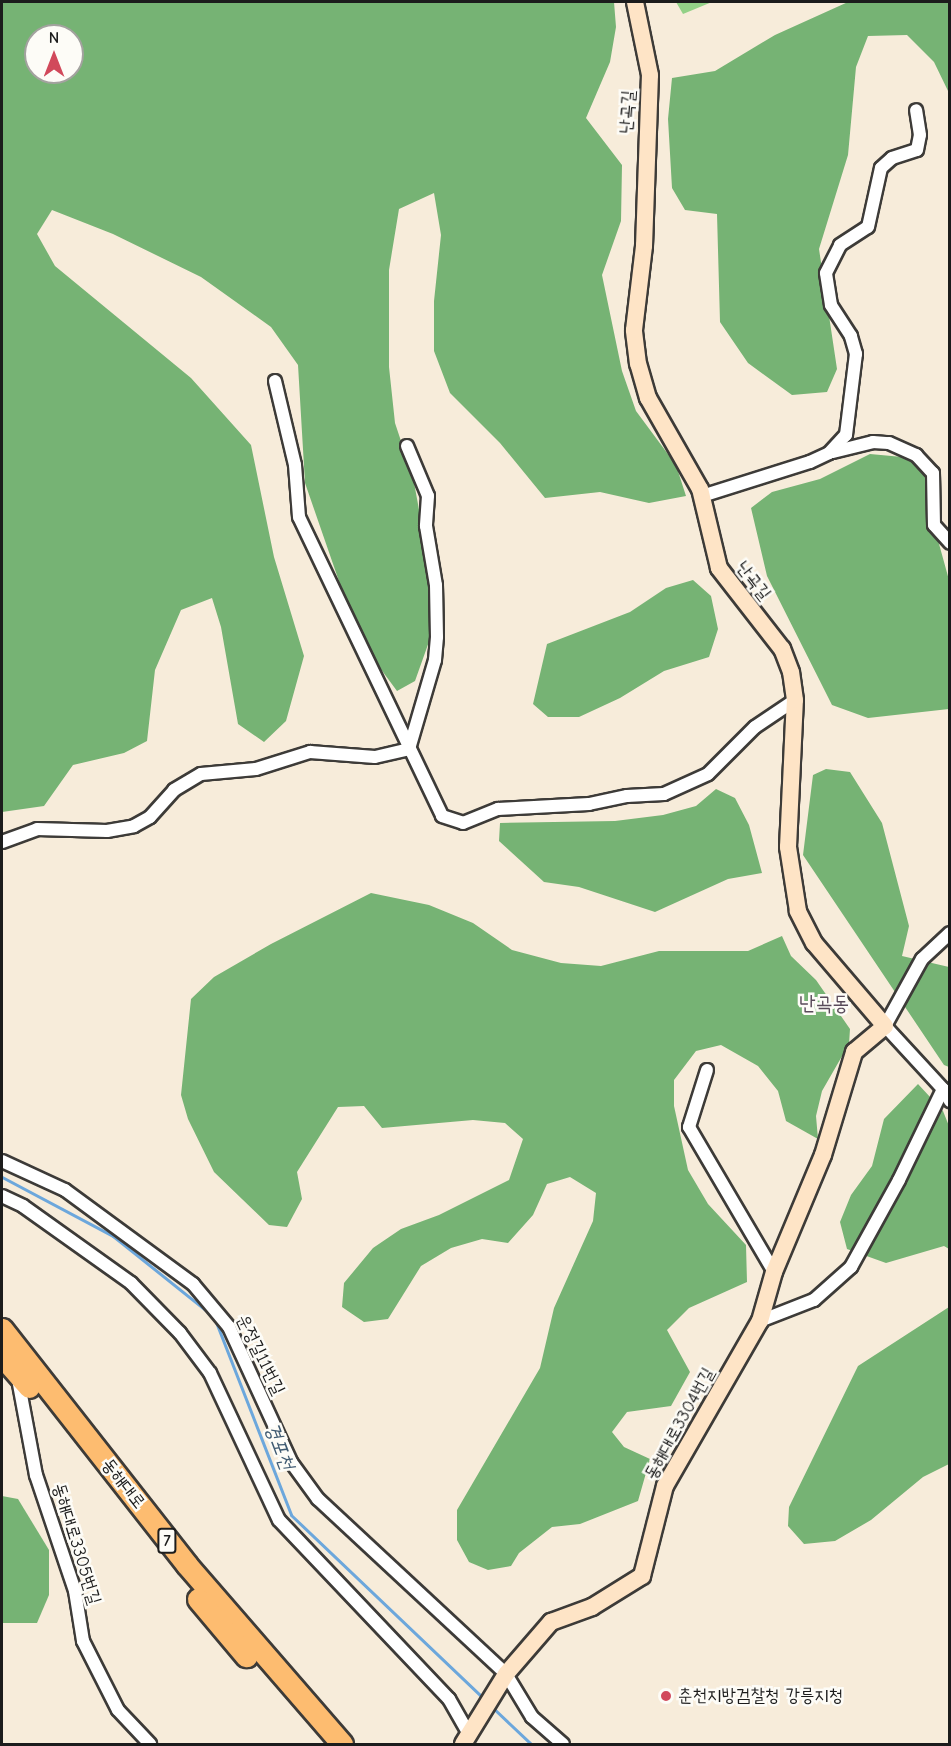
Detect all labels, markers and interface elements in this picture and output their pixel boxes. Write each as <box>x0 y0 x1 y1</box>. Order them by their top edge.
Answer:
north arrow <box>24 24 84 84</box>
text: N <box>49 29 59 47</box>
street label: 난곡길 <box>616 90 640 134</box>
street label: 난곡길 <box>731 557 775 605</box>
district label: 난곡동 <box>799 990 849 1016</box>
street label: 운정길11번길 <box>231 1311 289 1399</box>
street label: 동해대로3304번길 <box>640 1364 720 1484</box>
water label: 경포천 <box>260 1419 300 1473</box>
street label: 동해대로 <box>97 1455 149 1513</box>
street label: 동해대로3305번길 <box>47 1481 105 1607</box>
road number: 7 <box>156 1528 178 1554</box>
place label: 춘천지방검찰청 강릉지청 <box>678 1685 843 1707</box>
marker: 춘천지방검찰청 강릉지청 <box>659 1689 673 1703</box>

